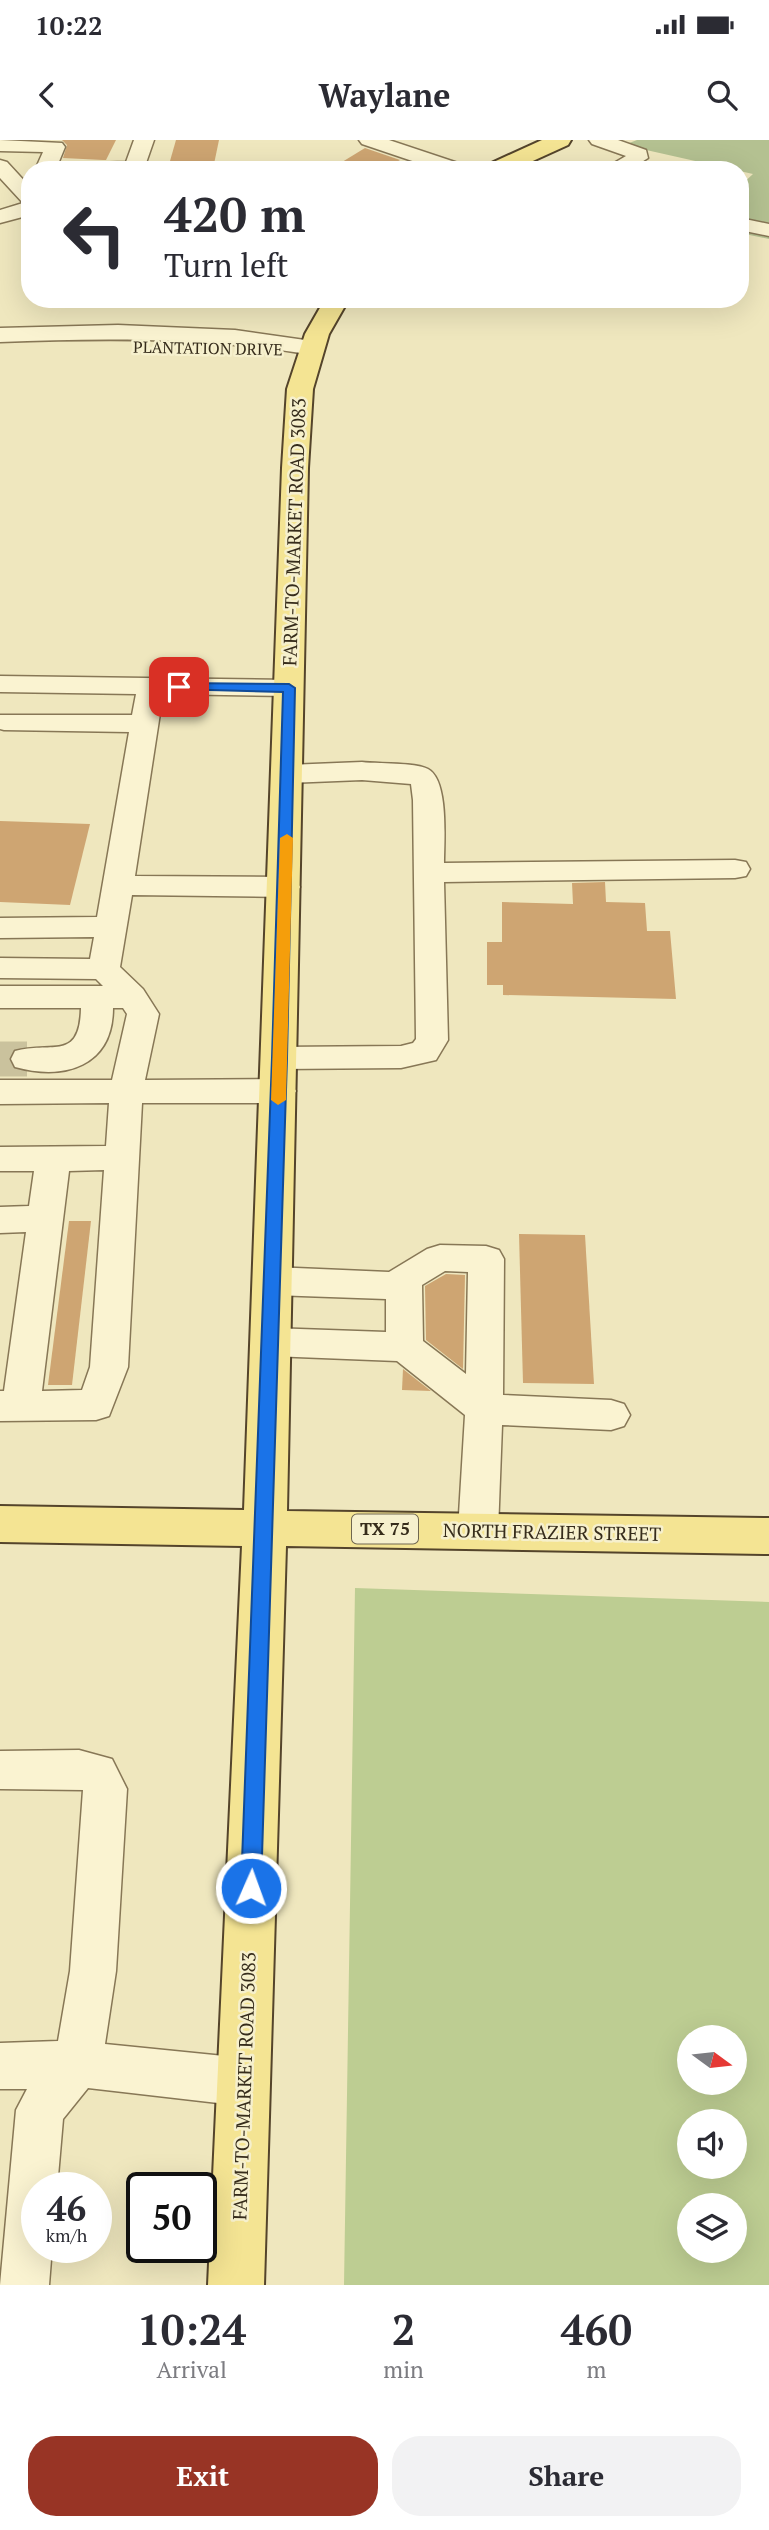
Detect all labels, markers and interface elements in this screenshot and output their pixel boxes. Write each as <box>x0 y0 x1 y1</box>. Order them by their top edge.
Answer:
text: 10:22 <box>35 8 103 42</box>
text: Waylane <box>319 74 450 116</box>
icon: back <box>28 76 66 114</box>
icon: search <box>703 76 741 114</box>
text: 420 m <box>164 181 306 246</box>
icon: left <box>49 189 140 280</box>
text: Turn left <box>164 244 288 286</box>
street label: PLANTATION DRIVE <box>133 336 283 360</box>
street label: FARM-TO-MARKET ROAD 3083 <box>276 398 311 666</box>
pin <box>149 657 209 717</box>
icon: arrive <box>160 668 198 706</box>
road number: TX 75 <box>352 1514 418 1544</box>
street label: NORTH FRAZIER STREET <box>443 1517 662 1546</box>
position arrow <box>214 1851 288 1925</box>
street label: FARM-TO-MARKET ROAD 3083 <box>226 1952 261 2220</box>
north arrow <box>677 2025 747 2095</box>
map controls <box>677 2025 747 2263</box>
button: sound <box>677 2109 747 2179</box>
speed limit sign: 50 <box>126 2172 217 2263</box>
text: 46 <box>47 2185 86 2231</box>
button: layers <box>677 2193 747 2263</box>
text: km/h <box>46 2223 87 2247</box>
text: 10:24 <box>137 2301 246 2357</box>
text: 2 <box>392 2301 415 2357</box>
text: 460 <box>561 2301 632 2357</box>
text: Arrival <box>156 2354 227 2385</box>
text: min <box>383 2354 424 2385</box>
text: m <box>586 2354 606 2385</box>
button: Exit <box>28 2436 378 2516</box>
button: Share <box>392 2436 741 2516</box>

